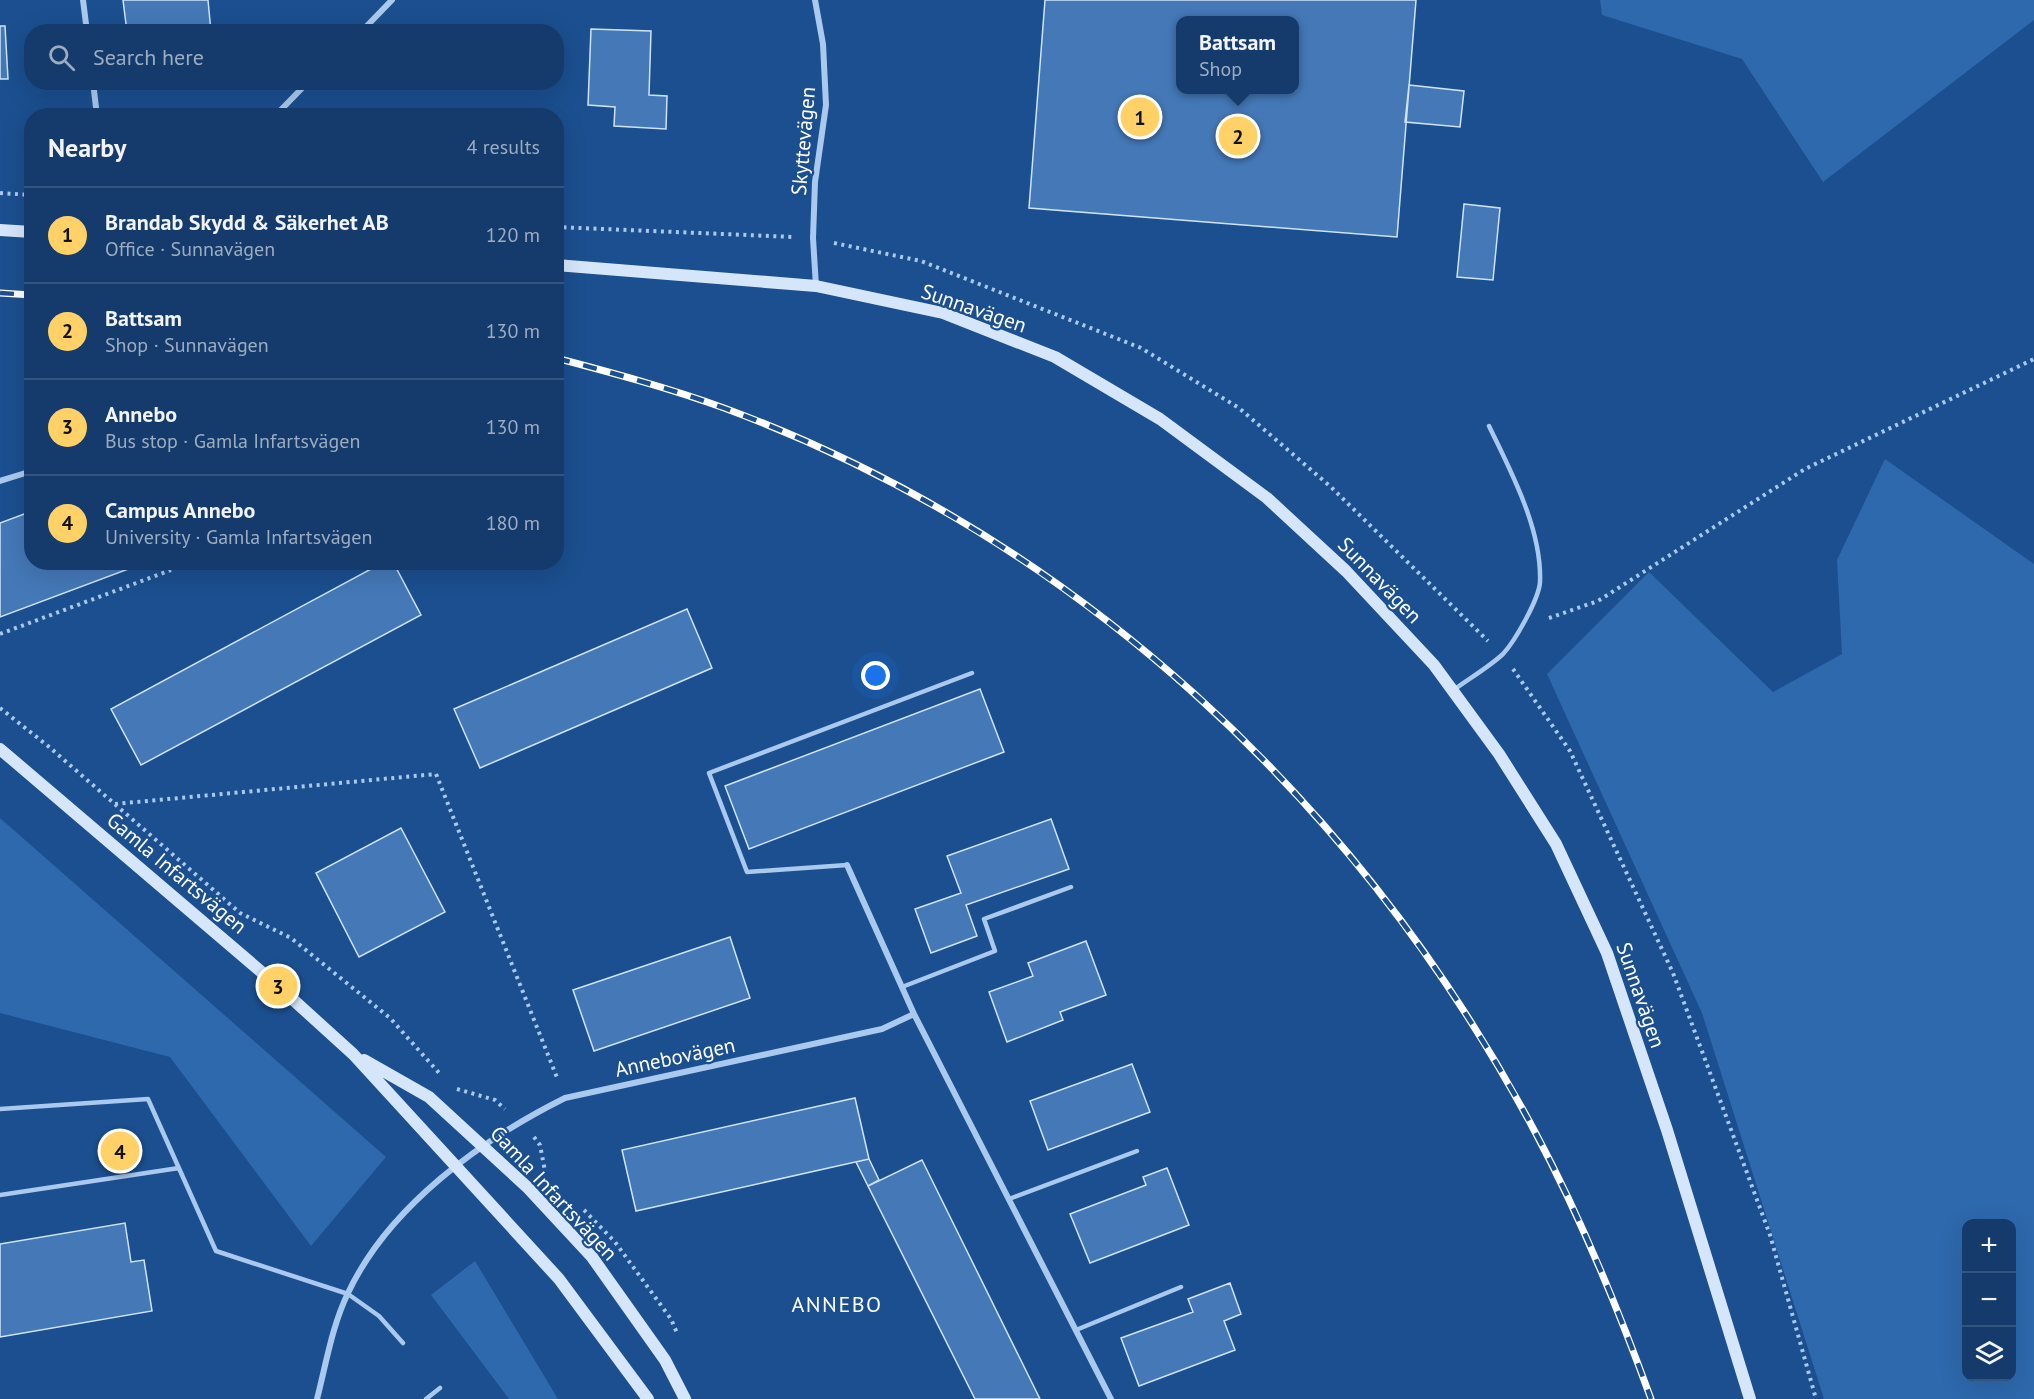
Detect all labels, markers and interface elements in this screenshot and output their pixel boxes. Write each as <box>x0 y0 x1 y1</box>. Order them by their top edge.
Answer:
popup <box>1176 16 1299 94</box>
search box <box>24 24 564 90</box>
text: Battsam <box>1199 28 1276 56</box>
icon: search <box>45 41 78 74</box>
text: Search here <box>93 43 204 71</box>
text: Shop <box>1199 56 1242 82</box>
street label: Skyttevägen <box>785 86 821 196</box>
pin: 1 <box>1120 94 1160 140</box>
pin: 2 <box>1218 114 1258 158</box>
text: Nearby <box>48 131 126 164</box>
text: 4 results <box>467 134 540 160</box>
text: Brandab Skydd & Säkerhet AB <box>105 208 389 236</box>
text: 1 <box>62 222 73 248</box>
text: 120 m <box>486 222 540 248</box>
text: Office · Sunnavägen <box>105 236 275 262</box>
street label: Sunnavägen <box>918 277 1030 339</box>
text: Battsam <box>105 304 182 332</box>
text: 2 <box>62 318 73 344</box>
text: 130 m <box>486 318 540 344</box>
text: Shop · Sunnavägen <box>105 332 269 358</box>
text: Annebo <box>105 400 177 428</box>
text: 3 <box>62 414 73 440</box>
text: 130 m <box>486 414 540 440</box>
text: Bus stop · Gamla Infartsvägen <box>105 428 360 454</box>
text: Campus Annebo <box>105 496 255 524</box>
text: 4 <box>62 510 73 536</box>
text: 180 m <box>486 510 540 536</box>
text: University · Gamla Infartsvägen <box>105 524 372 550</box>
street label: Sunnavägen <box>1332 531 1428 629</box>
your location <box>861 661 890 690</box>
street label: Gamla Infartsvägen <box>101 806 253 940</box>
street label: Sunnavägen <box>1610 939 1672 1051</box>
pin: 3 <box>258 964 298 1008</box>
street label: Annebovägen <box>612 1031 738 1083</box>
street label: Gamla Infartsvägen <box>484 1120 624 1266</box>
pin: 4 <box>100 1128 140 1174</box>
map controls <box>1962 1219 2016 1381</box>
button: + <box>1962 1219 2016 1273</box>
button: − <box>1962 1273 2016 1327</box>
district label: ANNEBO <box>791 1290 883 1318</box>
button: layers <box>1962 1327 2016 1381</box>

